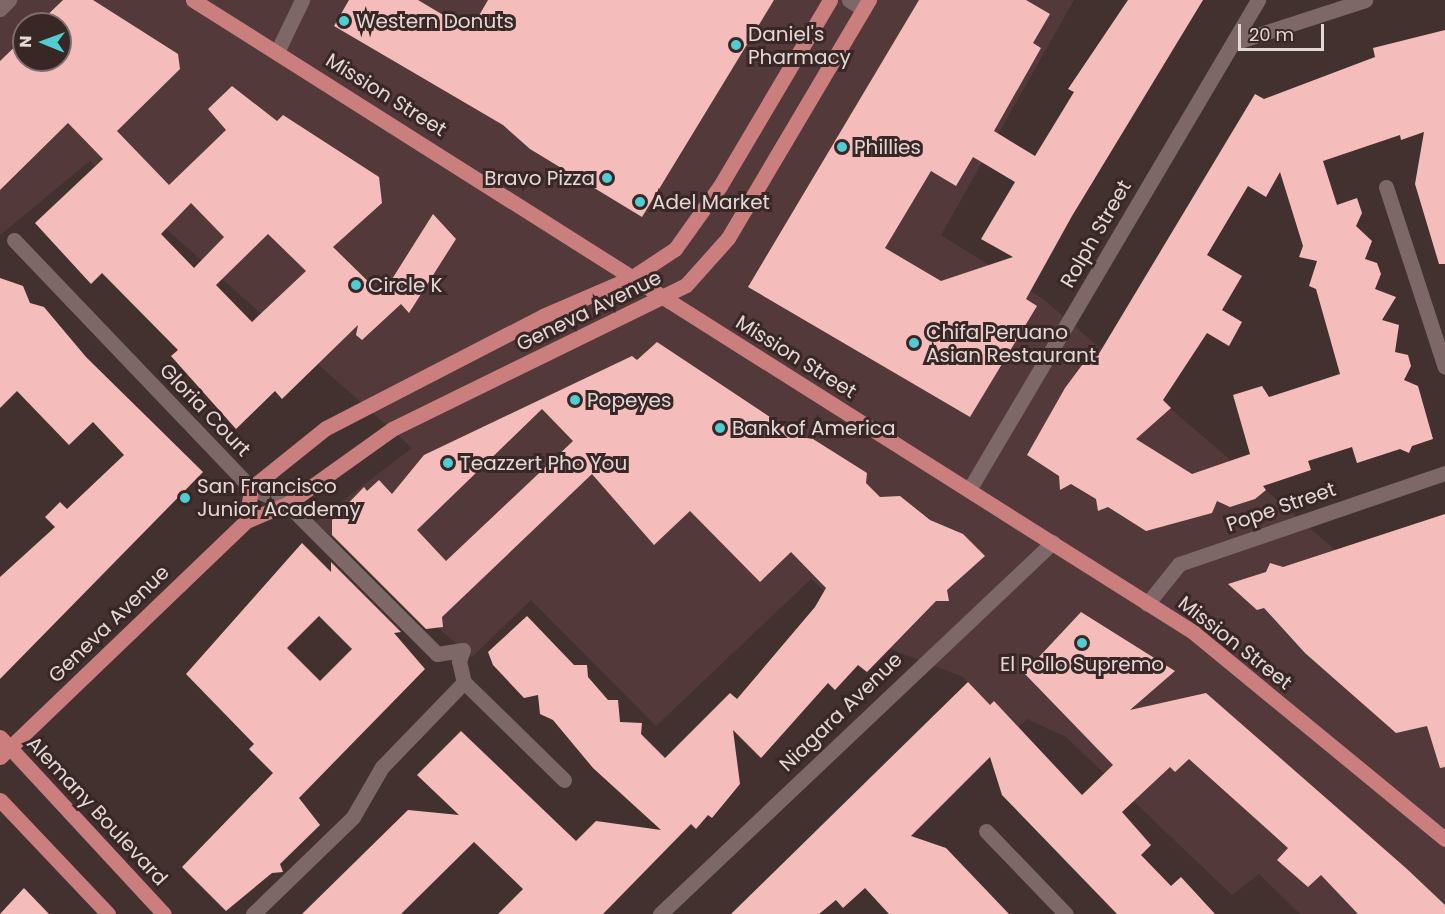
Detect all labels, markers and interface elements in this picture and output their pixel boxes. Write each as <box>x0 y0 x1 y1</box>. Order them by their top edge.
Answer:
place label: Western Donuts <box>356 9 514 33</box>
north arrow <box>12 12 72 72</box>
scale bar <box>1241 12 1326 50</box>
marker: Western Donuts <box>337 14 351 28</box>
place label: Daniel's Pharmacy <box>748 22 851 69</box>
text: 20 m <box>1249 22 1294 47</box>
text: N <box>14 35 37 48</box>
marker: Daniel's Pharmacy <box>729 38 743 52</box>
street label: Mission Street <box>321 48 451 142</box>
place label: Phillies <box>854 135 921 159</box>
marker: Phillies <box>835 140 849 154</box>
place label: Bravo Pizza <box>484 166 595 190</box>
marker: Bravo Pizza <box>600 171 614 185</box>
street label: Rolph Street <box>1056 176 1136 292</box>
place label: Adel Market <box>652 190 770 214</box>
marker: Adel Market <box>633 195 647 209</box>
street label: Geneva Avenue <box>513 266 665 356</box>
place label: Circle K <box>368 273 443 297</box>
marker: Circle K <box>349 278 363 292</box>
street label: Mission Street <box>731 310 861 404</box>
place label: Chifa Peruano Asian Restaurant <box>926 320 1096 367</box>
marker: Chifa Peruano Asian Restaurant <box>907 336 921 350</box>
street label: Gloria Court <box>155 358 255 462</box>
place label: Popeyes <box>587 388 671 412</box>
marker: Popeyes <box>568 393 582 407</box>
place label: Bank of America <box>732 416 895 440</box>
marker: Bank of America <box>713 421 727 435</box>
place label: Teazzert Pho You <box>460 451 627 475</box>
marker: Teazzert Pho You <box>441 456 455 470</box>
place label: San Francisco Junior Academy <box>197 474 361 521</box>
street label: Pope Street <box>1223 477 1339 537</box>
marker: San Francisco Junior Academy <box>178 491 192 505</box>
street label: Geneva Avenue <box>44 560 174 688</box>
street label: Mission Street <box>1173 591 1297 695</box>
marker: El Pollo Supremo <box>1075 636 1089 650</box>
street label: Niagara Avenue <box>775 647 907 777</box>
place label: El Pollo Supremo <box>1000 652 1164 676</box>
street label: Alemany Boulevard <box>22 731 172 891</box>

